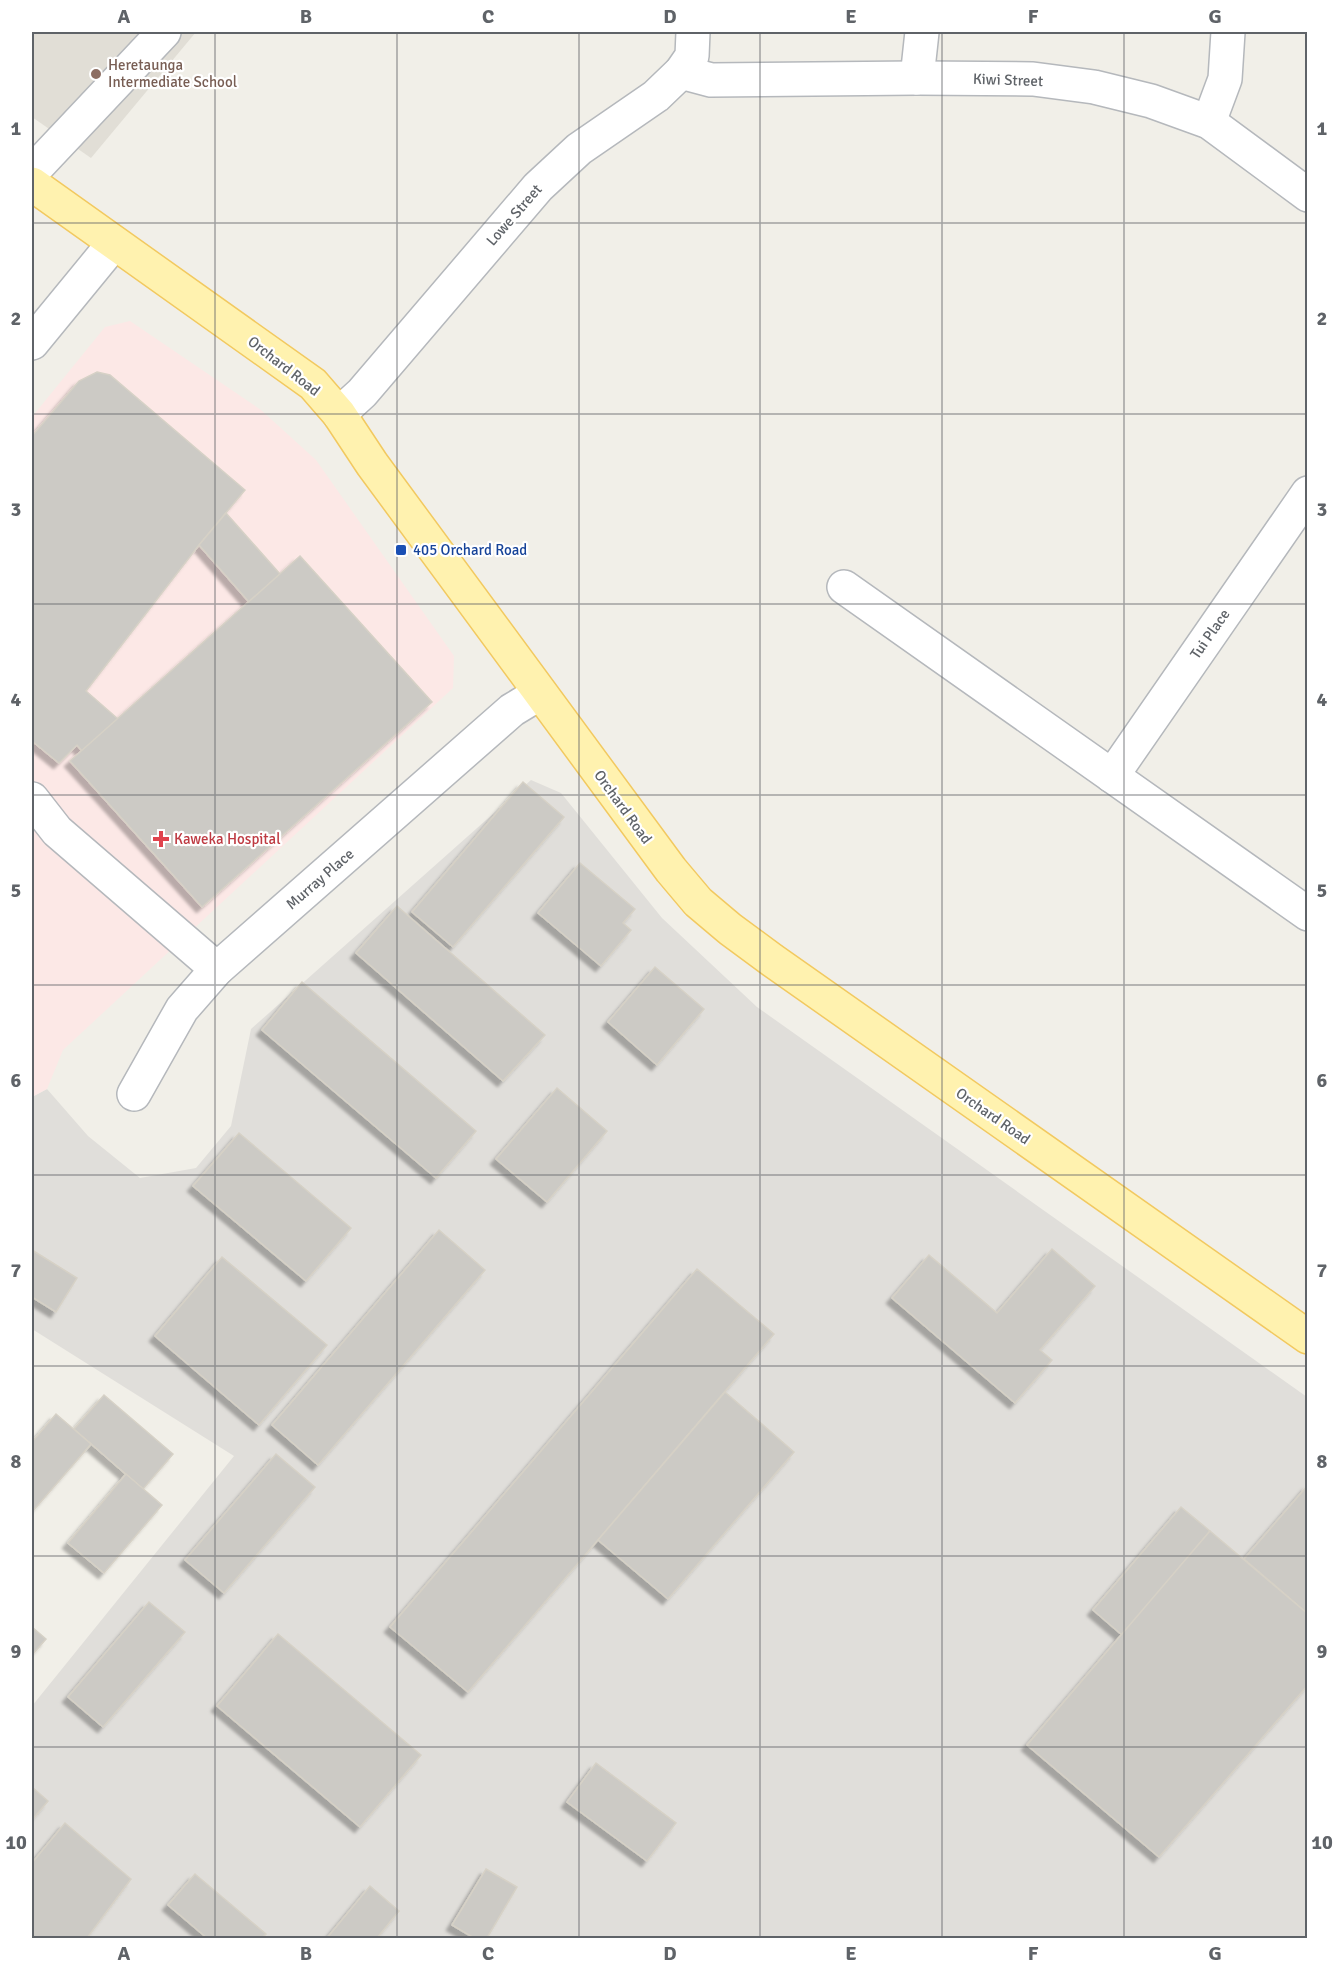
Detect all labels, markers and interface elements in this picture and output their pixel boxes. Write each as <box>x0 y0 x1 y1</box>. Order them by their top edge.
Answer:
text: A <box>118 4 131 29</box>
text: B <box>300 4 312 29</box>
text: C <box>482 4 494 29</box>
text: D <box>663 4 677 29</box>
text: E <box>845 4 857 29</box>
text: F <box>1028 4 1039 29</box>
text: G <box>1208 4 1222 29</box>
place label: Heretaunga Intermediate School <box>108 56 237 91</box>
marker: Heretaunga Intermediate School <box>89 67 103 81</box>
street label: Kiwi Street <box>973 70 1043 90</box>
text: 1 <box>11 116 22 141</box>
text: 1 <box>1317 116 1328 141</box>
street label: Lowe Street <box>482 181 546 249</box>
text: 2 <box>11 306 21 331</box>
text: 2 <box>1317 306 1327 331</box>
street label: Orchard Road <box>244 332 324 400</box>
text: 3 <box>11 497 21 522</box>
text: 3 <box>1317 497 1327 522</box>
place label: 405 Orchard Road <box>413 541 527 559</box>
marker: 405 Orchard Road <box>394 543 408 557</box>
street label: Tui Place <box>1186 606 1234 662</box>
text: 4 <box>11 687 22 712</box>
text: 4 <box>1317 687 1328 712</box>
street label: Orchard Road <box>590 767 656 847</box>
marker: Kaweka Hospital <box>152 830 170 848</box>
place label: Kaweka Hospital <box>174 830 281 848</box>
street label: Murray Place <box>282 845 358 913</box>
text: 5 <box>11 878 21 903</box>
text: 5 <box>1317 878 1327 903</box>
text: 6 <box>11 1068 22 1093</box>
text: 6 <box>1317 1068 1328 1093</box>
street label: Orchard Road <box>952 1084 1034 1148</box>
text: 7 <box>11 1258 22 1283</box>
text: 7 <box>1317 1258 1328 1283</box>
text: 8 <box>11 1449 22 1474</box>
text: 8 <box>1317 1449 1328 1474</box>
text: 9 <box>11 1639 22 1664</box>
text: 9 <box>1317 1639 1328 1664</box>
text: 10 <box>5 1830 27 1855</box>
text: 10 <box>1311 1830 1333 1855</box>
text: A <box>118 1941 131 1966</box>
text: B <box>300 1941 312 1966</box>
text: C <box>482 1941 494 1966</box>
text: D <box>663 1941 677 1966</box>
text: E <box>845 1941 857 1966</box>
text: F <box>1028 1941 1039 1966</box>
text: G <box>1208 1941 1222 1966</box>

